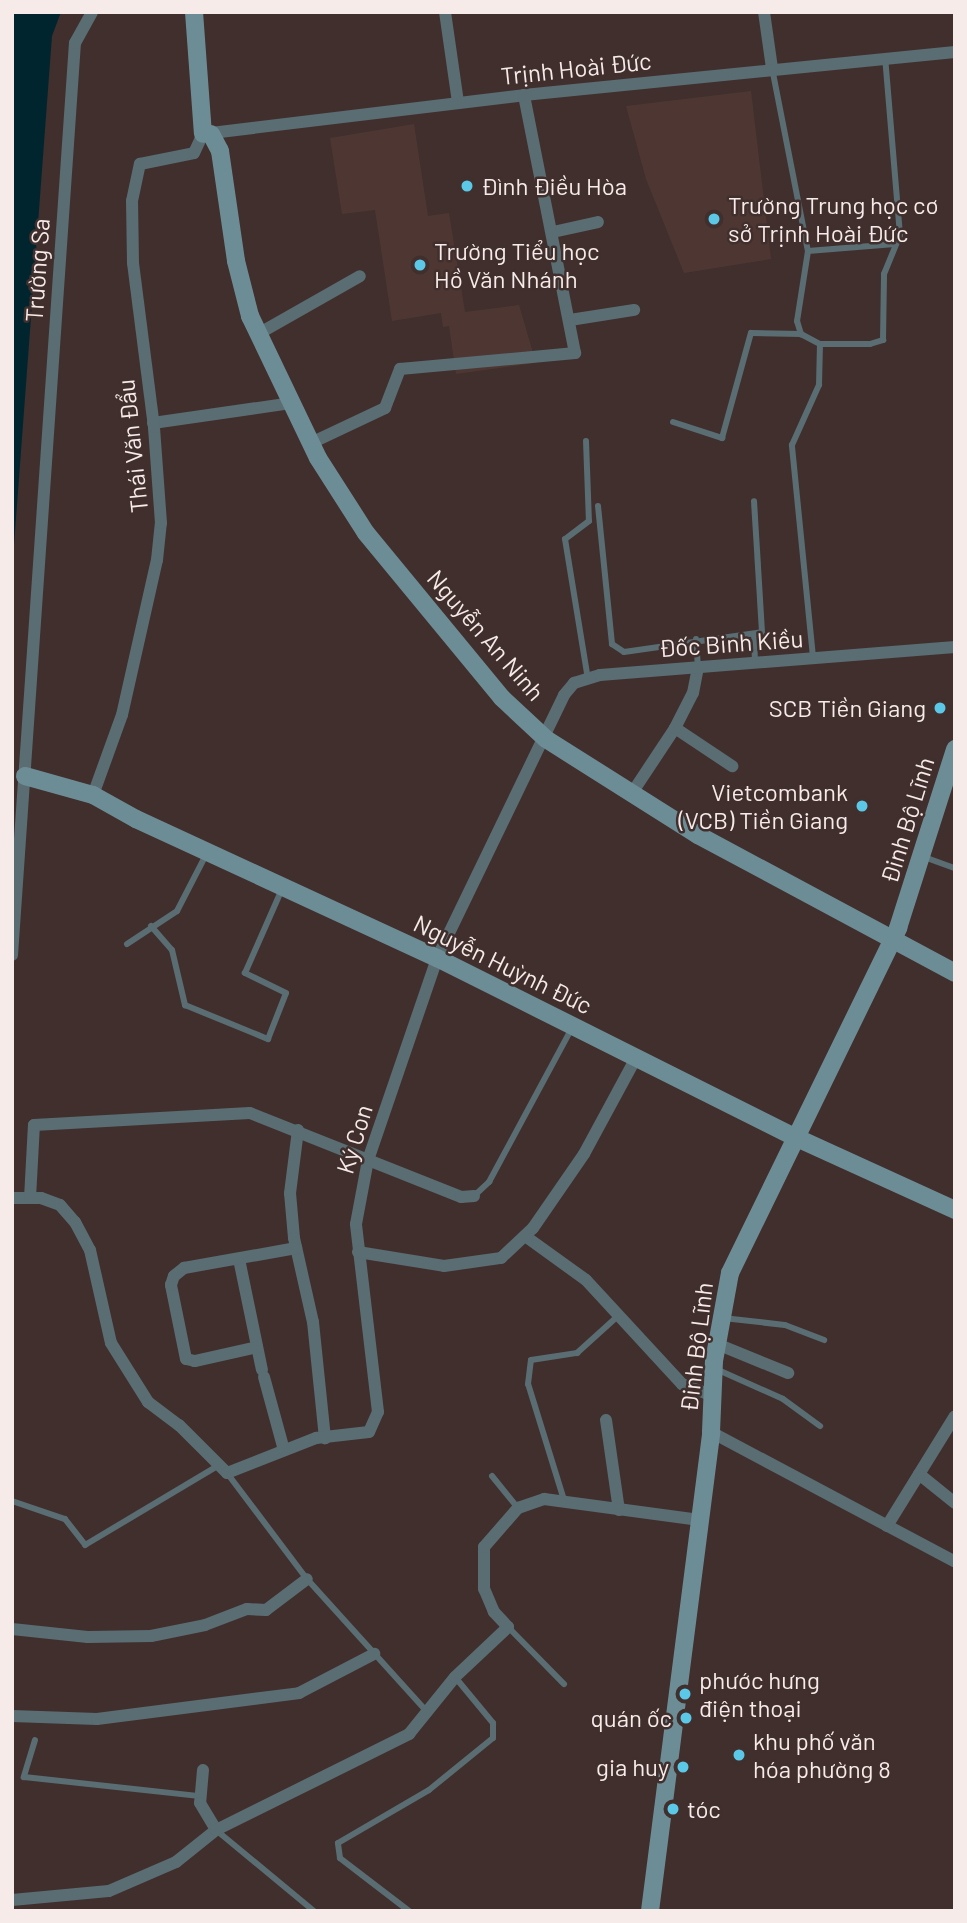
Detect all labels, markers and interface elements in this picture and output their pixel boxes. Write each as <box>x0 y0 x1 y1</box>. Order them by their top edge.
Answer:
street label: Trịnh Hoài Đức <box>499 46 653 90</box>
place label: Đình Điều Hòa <box>481 172 627 200</box>
marker: Đình Điều Hòa <box>459 178 475 194</box>
place label: Trường Trung học cơ sở Trịnh Hoài Đức <box>728 191 938 247</box>
marker: Trường Trung học cơ sở Trịnh Hoài Đức <box>706 211 722 227</box>
street label: Trường Sa <box>19 217 55 323</box>
place label: Trường Tiểu học Hồ Văn Nhánh <box>434 237 600 293</box>
marker: Trường Tiểu học Hồ Văn Nhánh <box>412 257 428 273</box>
street label: Thái Văn Đẩu <box>111 378 153 514</box>
street label: Nguyễn An Ninh <box>421 564 551 706</box>
street label: Đốc Binh Kiều <box>658 624 804 662</box>
place label: SCB Tiền Giang <box>769 694 926 722</box>
marker: SCB Tiền Giang <box>932 700 948 716</box>
street label: Đinh Bộ Lĩnh <box>874 753 940 887</box>
place label: Vietcombank (VCB) Tiền Giang <box>679 778 848 834</box>
marker: Vietcombank (VCB) Tiền Giang <box>854 798 870 814</box>
street label: Nguyễn Huỳnh Đức <box>409 908 597 1020</box>
street label: Ký Con <box>330 1101 378 1177</box>
street label: Đinh Bộ Lĩnh <box>674 1281 718 1413</box>
place label: phước hưng điện thoại <box>699 1666 820 1722</box>
marker: phước hưng điện thoại <box>677 1686 693 1702</box>
place label: quán ốc <box>591 1704 672 1732</box>
marker: quán ốc <box>678 1710 694 1726</box>
place label: khu phố văn hóa phường 8 <box>753 1727 891 1783</box>
marker: khu phố văn hóa phường 8 <box>731 1747 747 1763</box>
place label: gia huy <box>596 1753 669 1781</box>
marker: gia huy <box>675 1759 691 1775</box>
place label: tóc <box>687 1795 721 1823</box>
marker: tóc <box>665 1801 681 1817</box>

